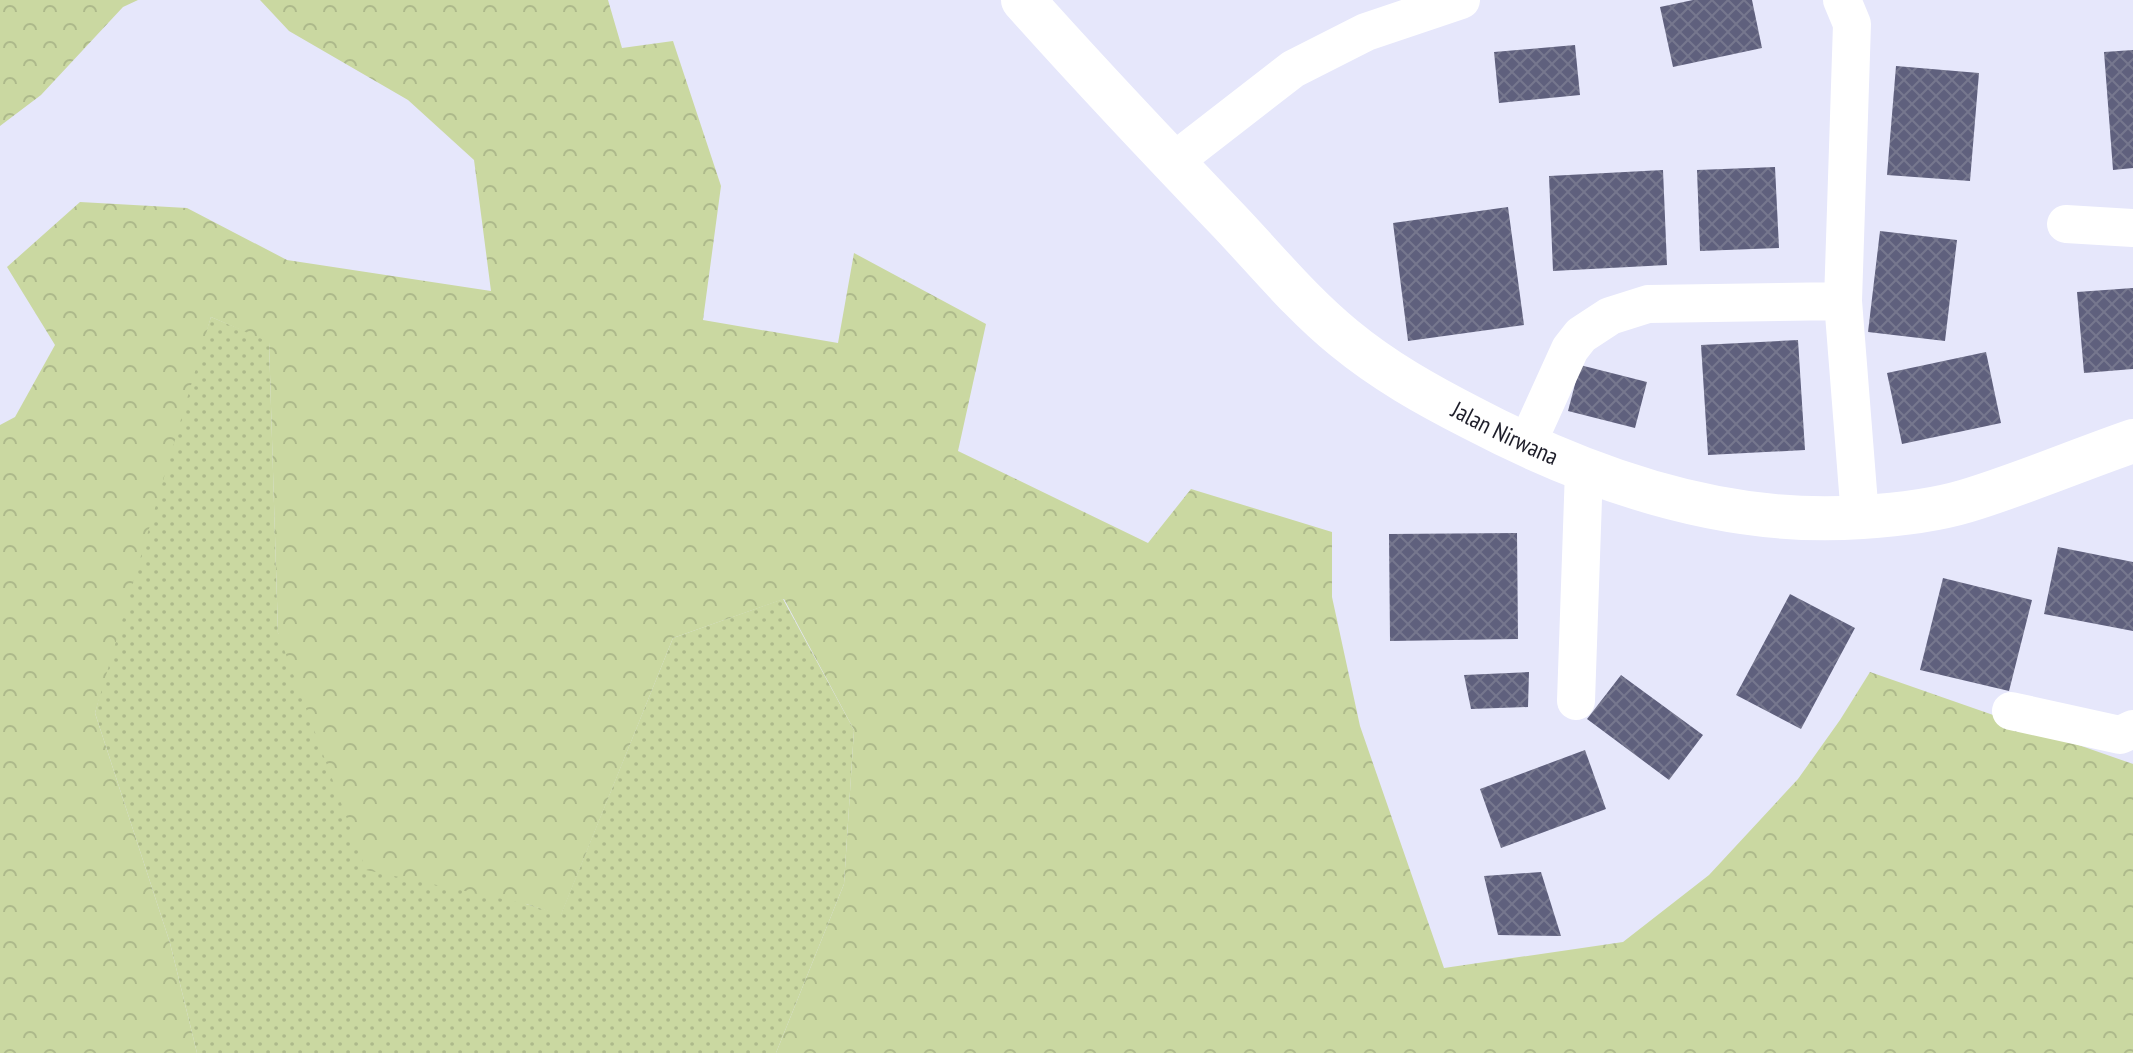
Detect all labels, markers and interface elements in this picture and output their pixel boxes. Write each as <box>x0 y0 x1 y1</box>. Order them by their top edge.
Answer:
street label: Jalan Nirwana <box>1445 394 1563 472</box>

